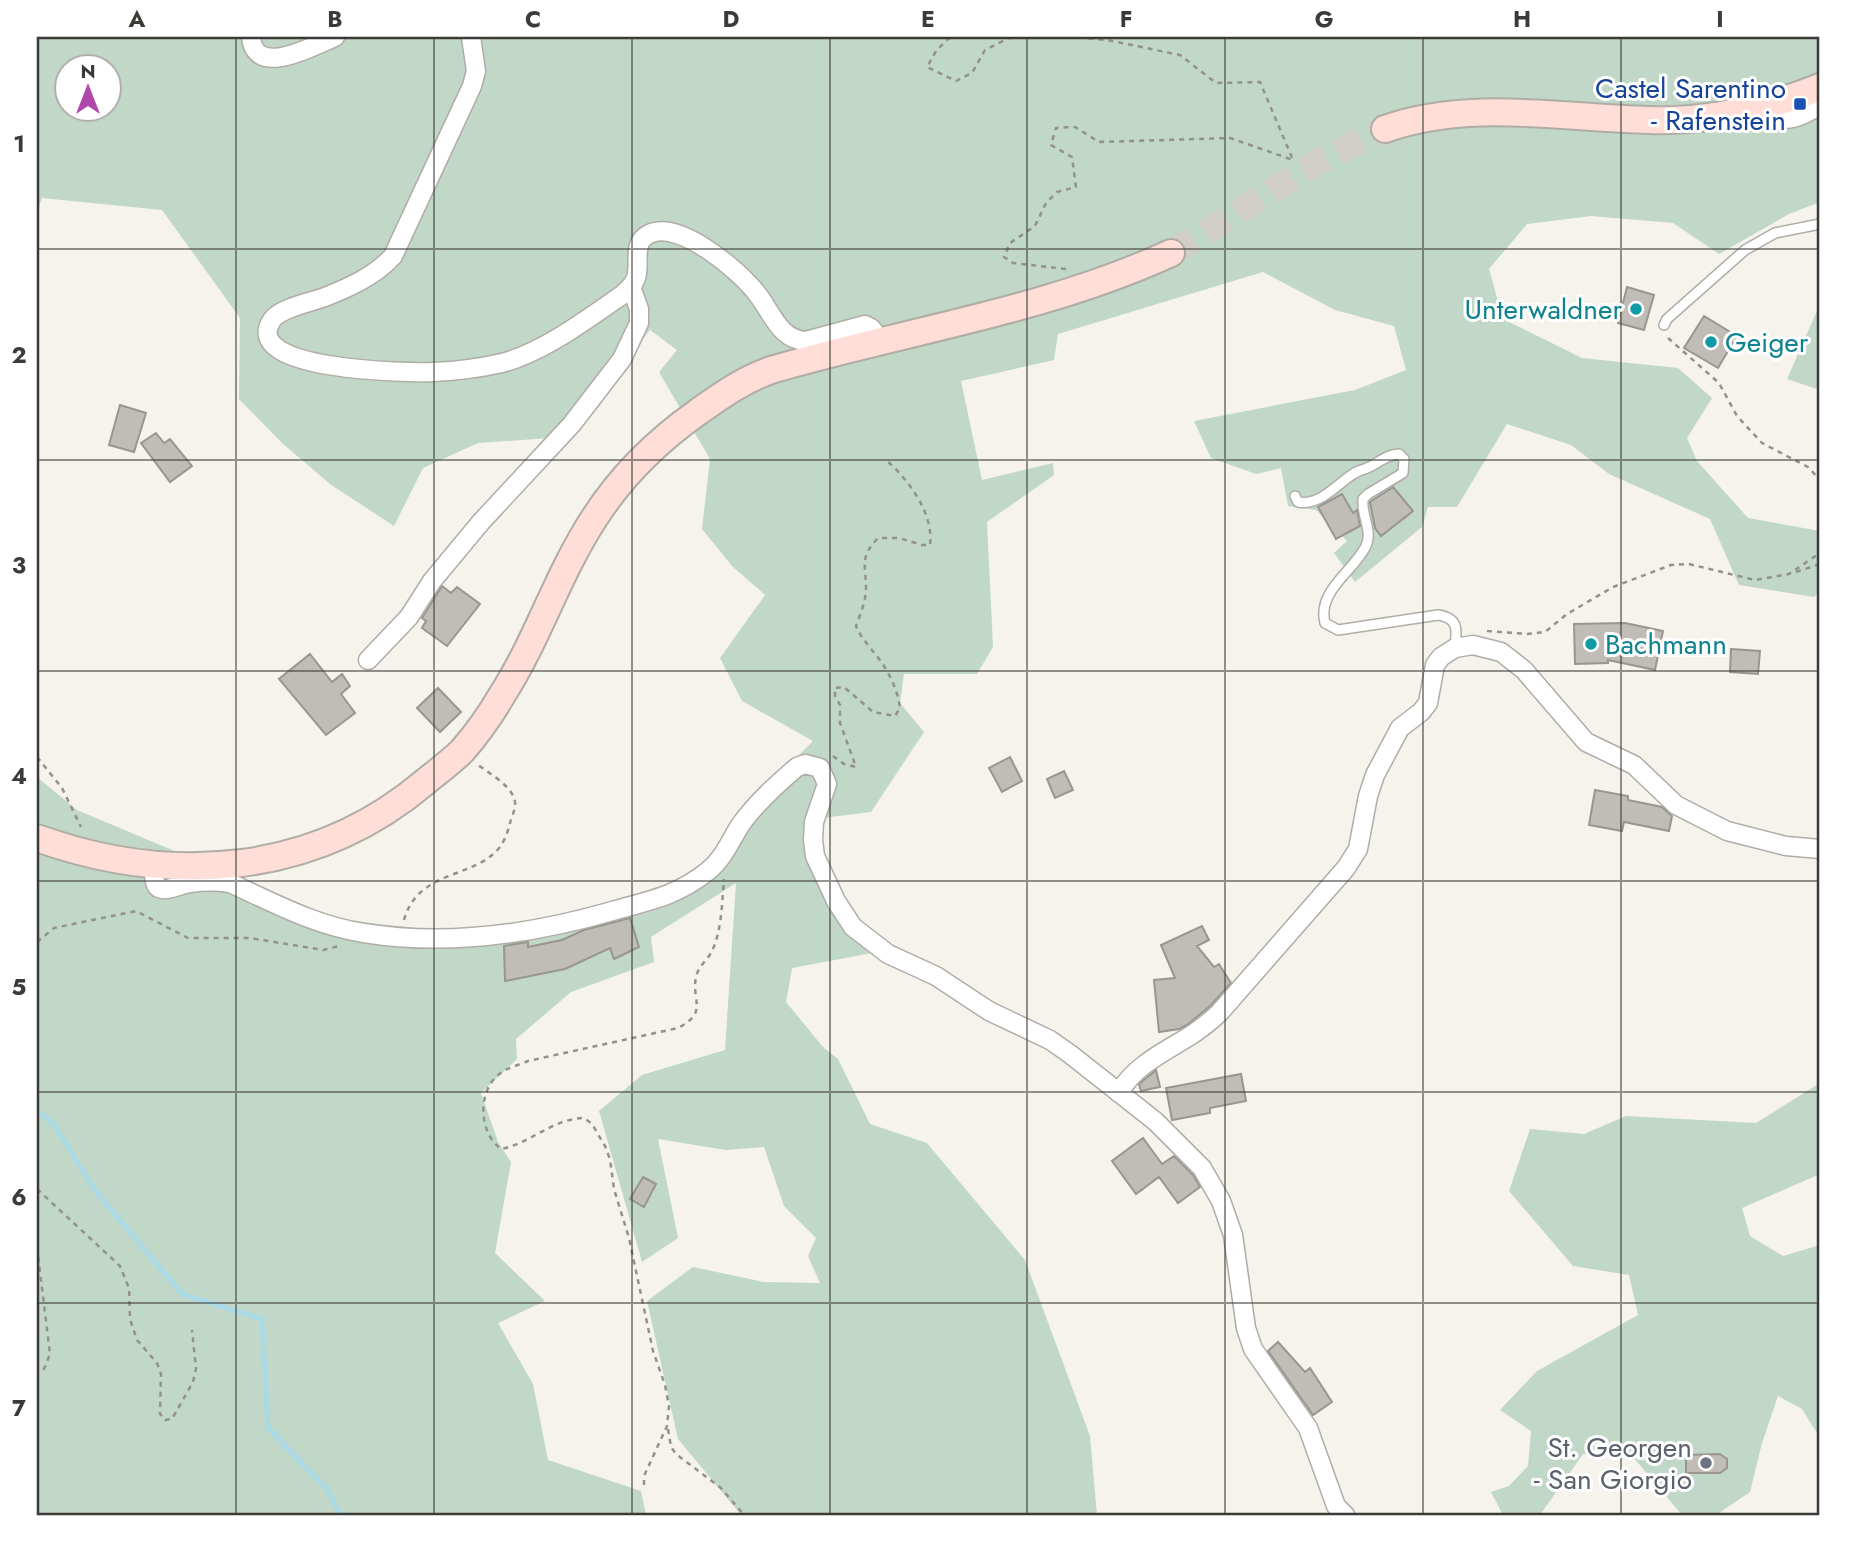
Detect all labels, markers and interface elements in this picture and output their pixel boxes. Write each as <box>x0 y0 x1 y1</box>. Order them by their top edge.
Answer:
text: A <box>128 2 146 36</box>
text: B <box>327 2 343 36</box>
text: C <box>525 2 541 36</box>
text: D <box>723 2 740 36</box>
text: E <box>921 2 935 36</box>
text: F <box>1120 2 1132 36</box>
text: G <box>1315 2 1333 36</box>
text: H <box>1513 2 1531 36</box>
text: I <box>1716 2 1724 36</box>
north arrow <box>52 52 122 122</box>
text: N <box>80 58 96 85</box>
place label: Castel Sarentino - Rafenstein <box>1595 68 1786 141</box>
marker: Castel Sarentino - Rafenstein <box>1792 96 1808 112</box>
text: 1 <box>13 127 25 161</box>
place label: Unterwaldner <box>1465 289 1622 330</box>
marker: Unterwaldner <box>1628 301 1644 317</box>
place label: Geiger <box>1725 322 1809 363</box>
marker: Geiger <box>1703 334 1719 350</box>
text: 2 <box>11 338 27 372</box>
text: 3 <box>12 548 26 582</box>
place label: Bachmann <box>1605 624 1727 665</box>
marker: Bachmann <box>1583 636 1599 652</box>
text: 4 <box>11 759 27 793</box>
text: 5 <box>12 970 26 1004</box>
text: 6 <box>11 1180 27 1214</box>
text: 7 <box>12 1391 26 1425</box>
place label: St. Georgen - San Giorgio <box>1534 1427 1692 1500</box>
marker: St. Georgen - San Giorgio <box>1698 1455 1714 1471</box>

